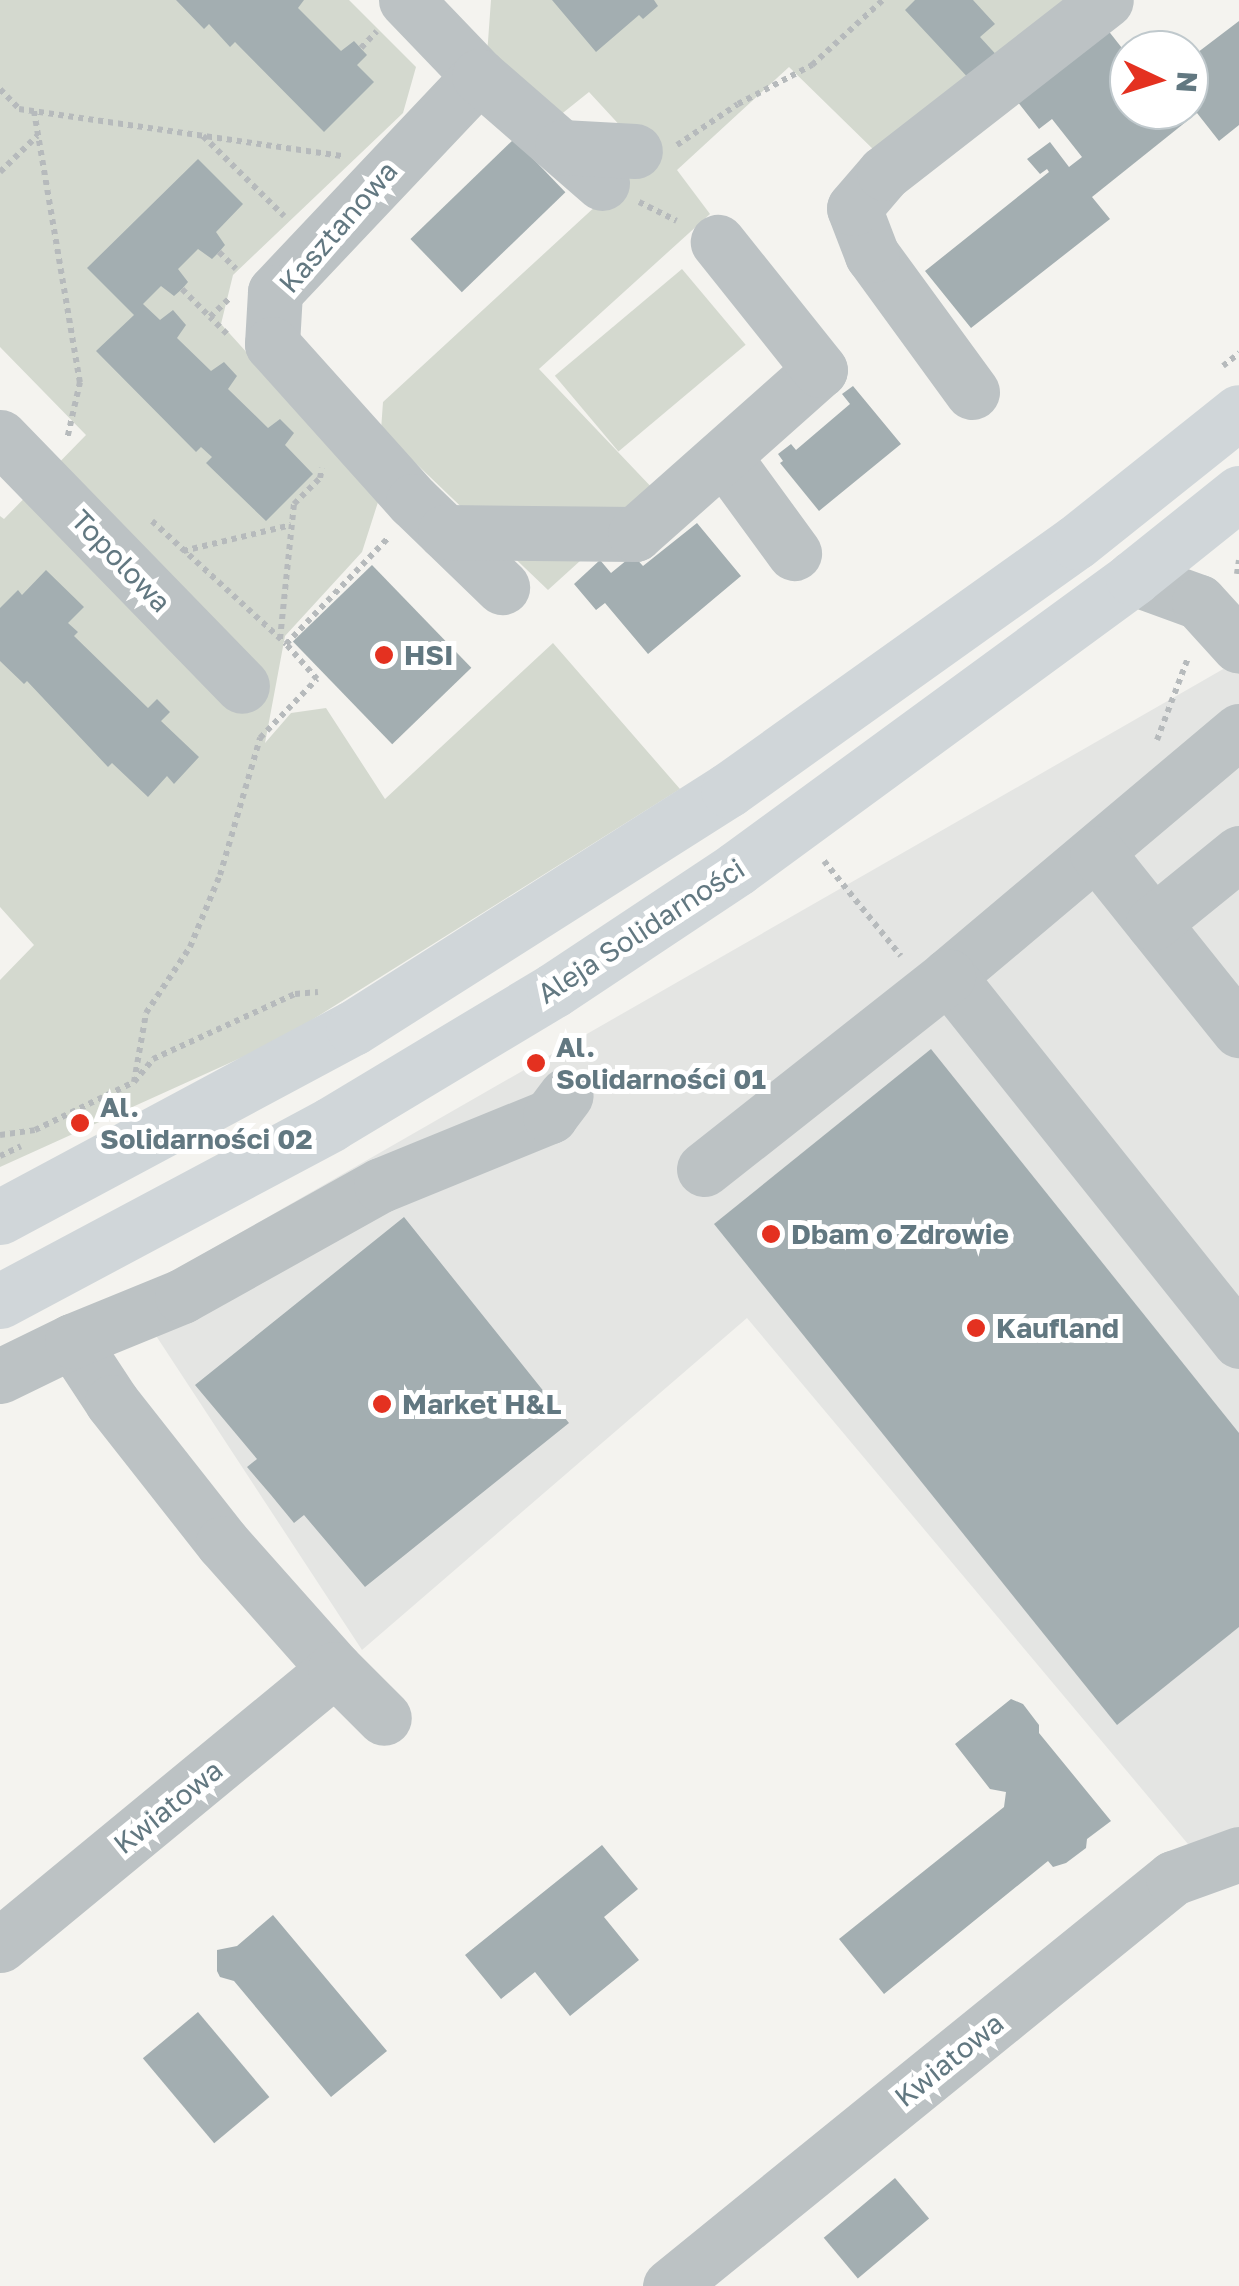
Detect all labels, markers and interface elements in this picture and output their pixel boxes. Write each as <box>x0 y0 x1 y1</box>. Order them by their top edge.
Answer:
north arrow <box>1109 30 1209 130</box>
text: N <box>1170 70 1205 94</box>
street label: Kasztanowa <box>272 154 404 300</box>
street label: Topolowa <box>64 503 178 619</box>
place label: HSI <box>404 638 454 672</box>
marker: HSI <box>373 644 395 666</box>
street label: Aleja Solidarności <box>531 851 751 1011</box>
place label: Al. Solidarności 01 <box>556 1030 766 1096</box>
marker: Al. Solidarności 01 <box>525 1052 547 1074</box>
place label: Al. Solidarności 02 <box>100 1090 312 1156</box>
marker: Al. Solidarności 02 <box>69 1112 91 1134</box>
place label: Dbam o Zdrowie <box>791 1217 1009 1251</box>
marker: Dbam o Zdrowie <box>760 1223 782 1245</box>
place label: Kaufland <box>996 1311 1119 1345</box>
marker: Kaufland <box>965 1317 987 1339</box>
place label: Market H&L <box>402 1387 561 1421</box>
marker: Market H&L <box>371 1393 393 1415</box>
street label: Kwiatowa <box>107 1753 229 1861</box>
street label: Kwiatowa <box>888 2006 1010 2114</box>

